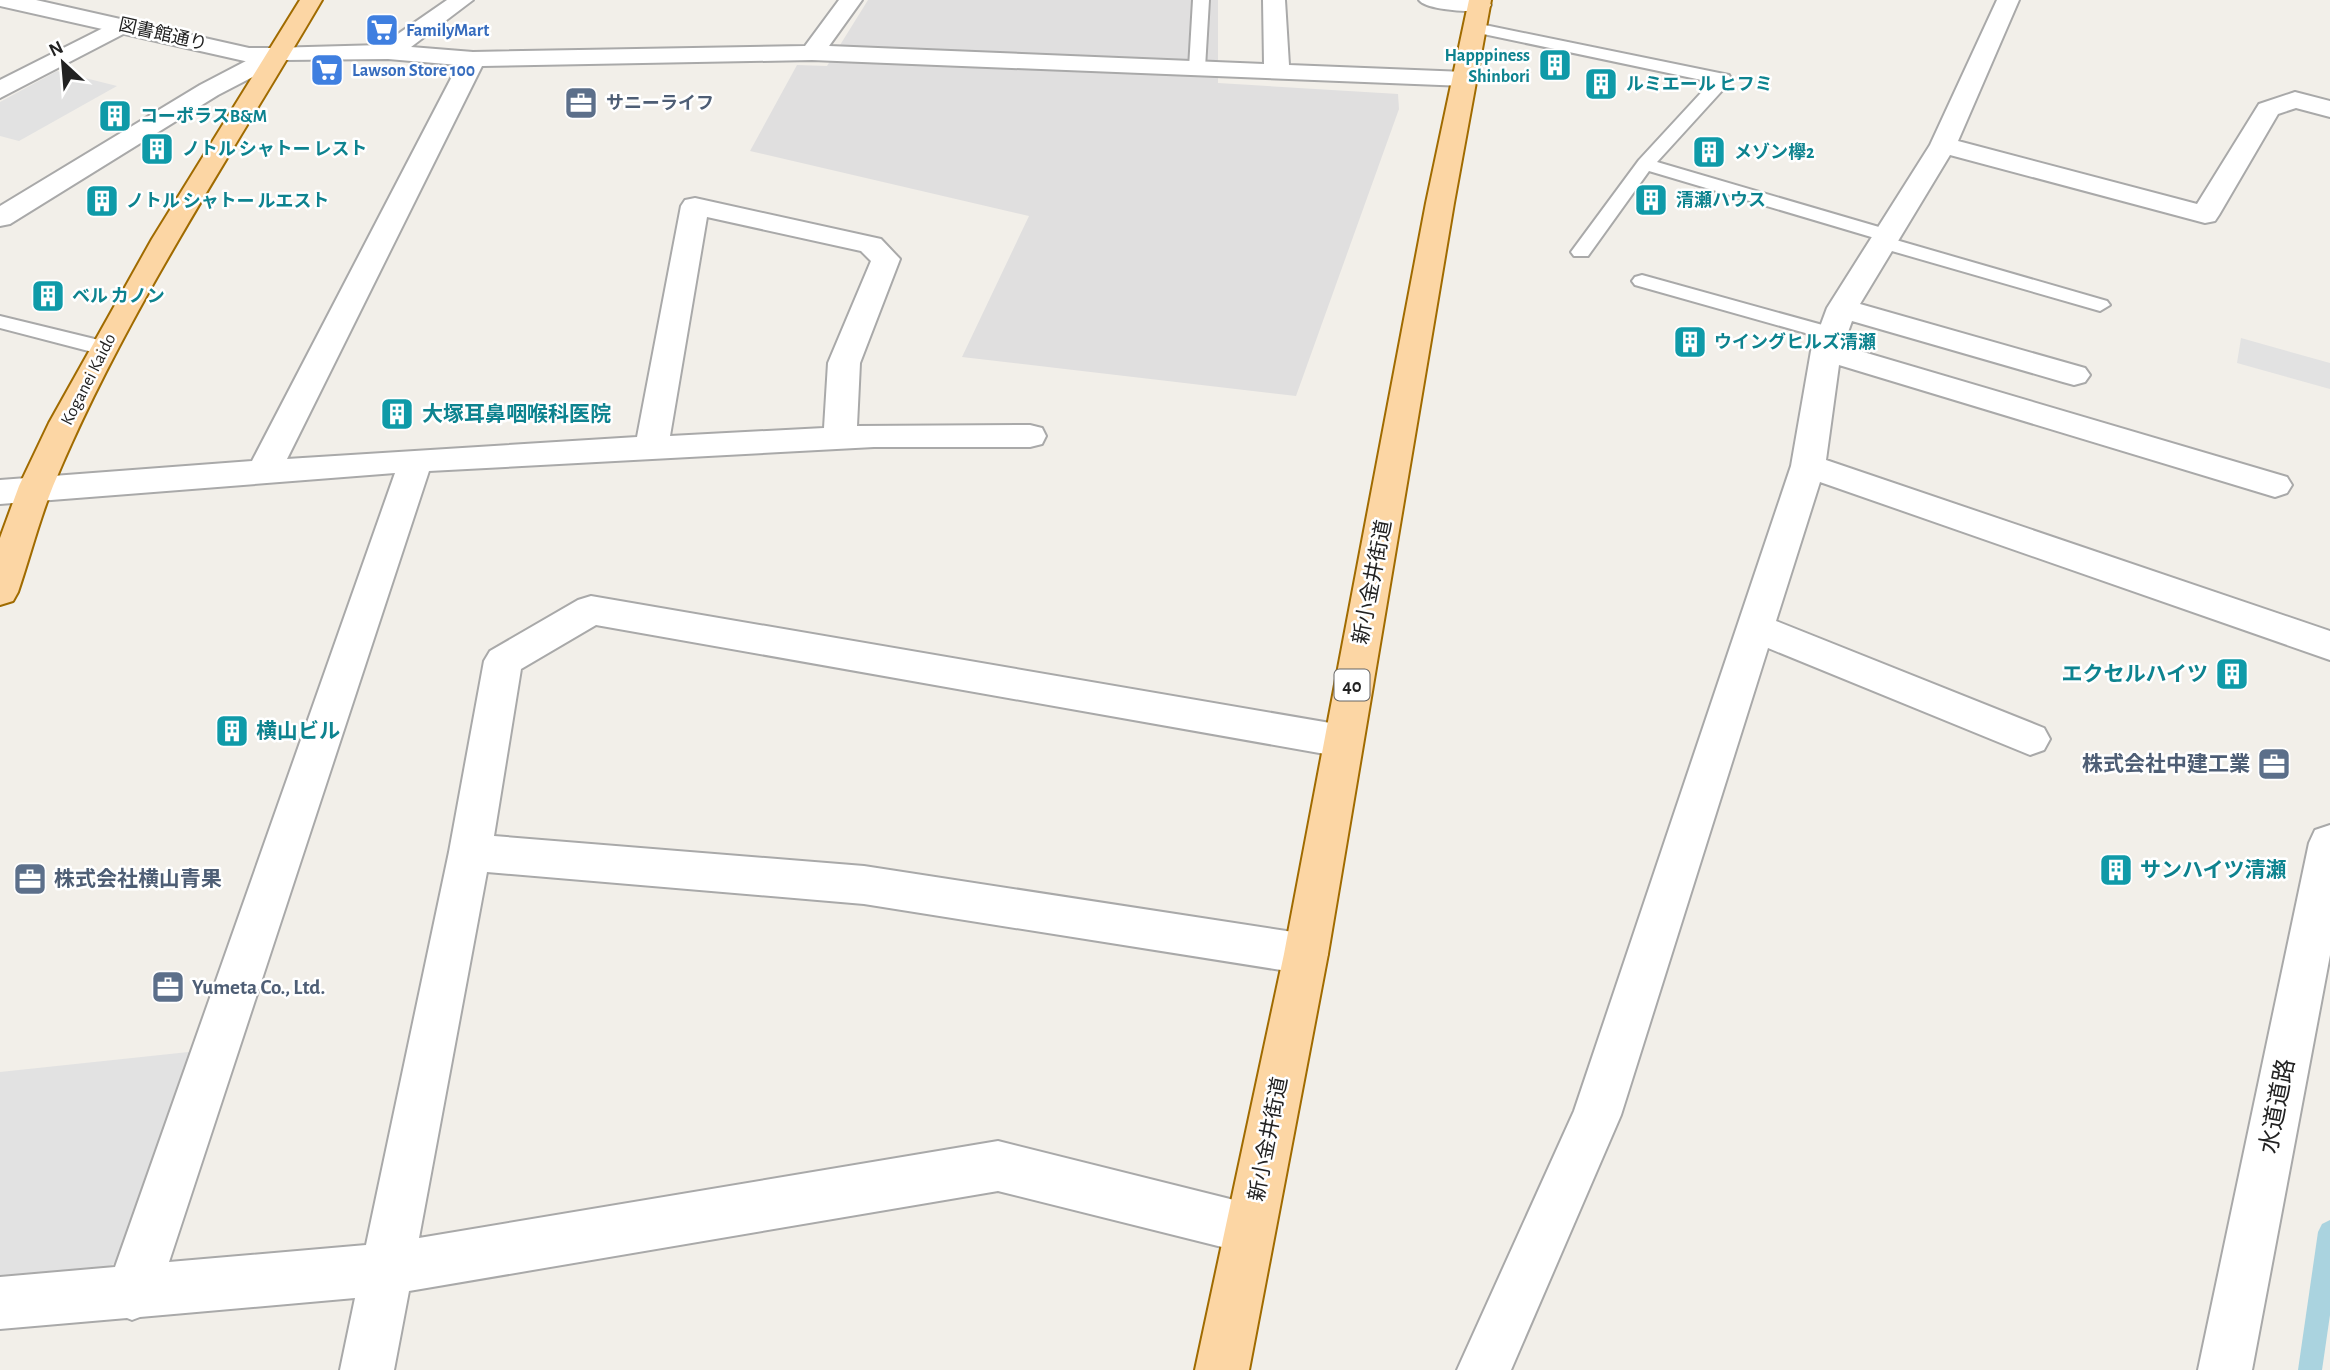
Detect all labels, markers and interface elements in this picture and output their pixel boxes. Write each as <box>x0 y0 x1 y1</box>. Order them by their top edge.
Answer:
supermarket icon: FamilyMart <box>363 11 401 49</box>
street label: 図書館通り <box>117 15 209 54</box>
place label: FamilyMart <box>406 22 489 40</box>
north arrow <box>28 28 98 98</box>
text: N <box>46 38 66 61</box>
building icon: Happpiness Shinbori <box>1536 46 1574 84</box>
place label: Happpiness Shinbori <box>1445 47 1530 86</box>
supermarket icon: Lawson Store 100 <box>308 51 346 89</box>
place label: Lawson Store 100 <box>352 62 475 80</box>
building icon: ルミエール ヒフミ <box>1582 65 1620 103</box>
place label: ルミエール ヒフミ <box>1626 75 1773 94</box>
office icon: サニーライフ <box>562 84 600 122</box>
place label: サニーライフ <box>606 94 714 113</box>
building icon: コーポラスB&M <box>96 97 134 135</box>
place label: コーポラスB&M <box>140 107 267 126</box>
building icon: ノトル シャトー レスト <box>138 130 176 168</box>
building icon: メゾン欅2 <box>1690 133 1728 171</box>
place label: ノトル シャトー レスト <box>182 140 367 159</box>
place label: メゾン欅2 <box>1734 142 1815 162</box>
building icon: 清瀬ハウス <box>1632 181 1670 219</box>
building icon: ノトル シャトー ルエスト <box>83 182 121 220</box>
place label: 清瀬ハウス <box>1676 191 1766 210</box>
place label: ノトル シャトー ルエスト <box>126 192 329 211</box>
building icon: ベル カノン <box>29 277 67 315</box>
place label: ベル カノン <box>72 287 165 306</box>
building icon: ウイングヒルズ清瀬 <box>1671 323 1709 361</box>
street label: Koganei Kaido <box>58 331 120 428</box>
place label: ウイングヒルズ清瀬 <box>1714 332 1876 352</box>
building icon: 大塚耳鼻咽喉科医院 <box>378 395 416 433</box>
place label: 大塚耳鼻咽喉科医院 <box>422 403 611 425</box>
street label: 新小金井街道 <box>1349 518 1395 646</box>
building icon: エクセルハイツ <box>2213 655 2251 693</box>
place label: エクセルハイツ <box>2061 663 2208 685</box>
road number: 40 <box>1334 670 1370 700</box>
building icon: 横山ビル <box>213 712 251 750</box>
place label: 横山ビル <box>256 719 340 742</box>
office icon: 株式会社中建工業 <box>2255 745 2293 783</box>
place label: 株式会社中建工業 <box>2082 752 2250 775</box>
building icon: サンハイツ清瀬 <box>2097 851 2135 889</box>
place label: サンハイツ清瀬 <box>2140 859 2287 881</box>
office icon: 株式会社横山青果 <box>11 860 49 898</box>
place label: 株式会社横山青果 <box>54 867 222 890</box>
office icon: Yumeta Co., Ltd. <box>149 968 187 1006</box>
place label: Yumeta Co., Ltd. <box>192 977 325 998</box>
street label: 水道道路 <box>2255 1056 2299 1156</box>
street label: 新小金井街道 <box>1245 1075 1291 1203</box>

